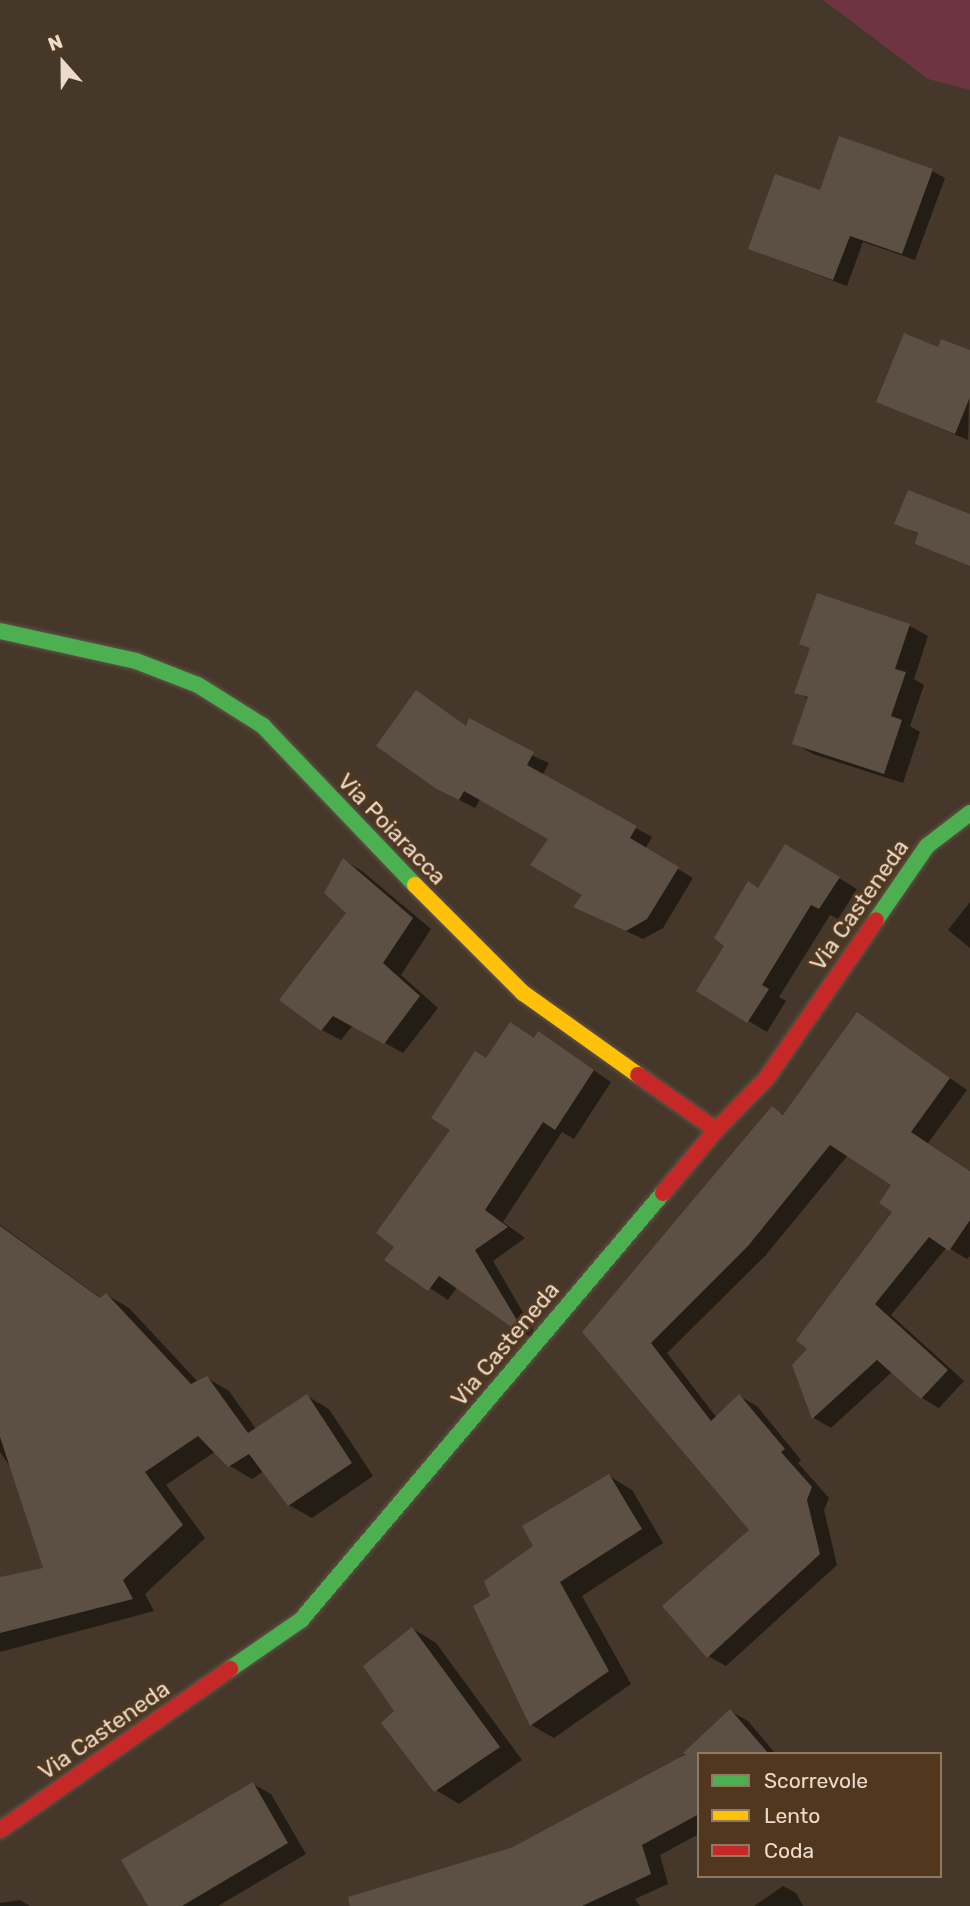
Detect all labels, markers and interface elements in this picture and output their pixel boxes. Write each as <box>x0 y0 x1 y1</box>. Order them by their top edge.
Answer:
north arrow <box>28 28 98 98</box>
text: N <box>45 30 66 56</box>
street label: Via Poiaracca <box>332 768 452 890</box>
street label: Via Casteneda <box>804 834 914 976</box>
street label: Via Casteneda <box>445 1276 565 1412</box>
street label: Via Casteneda <box>33 1675 175 1785</box>
legend <box>697 1752 942 1878</box>
text: Scorrevole <box>764 1768 868 1793</box>
text: Lento <box>764 1803 820 1828</box>
text: Coda <box>764 1838 814 1863</box>

